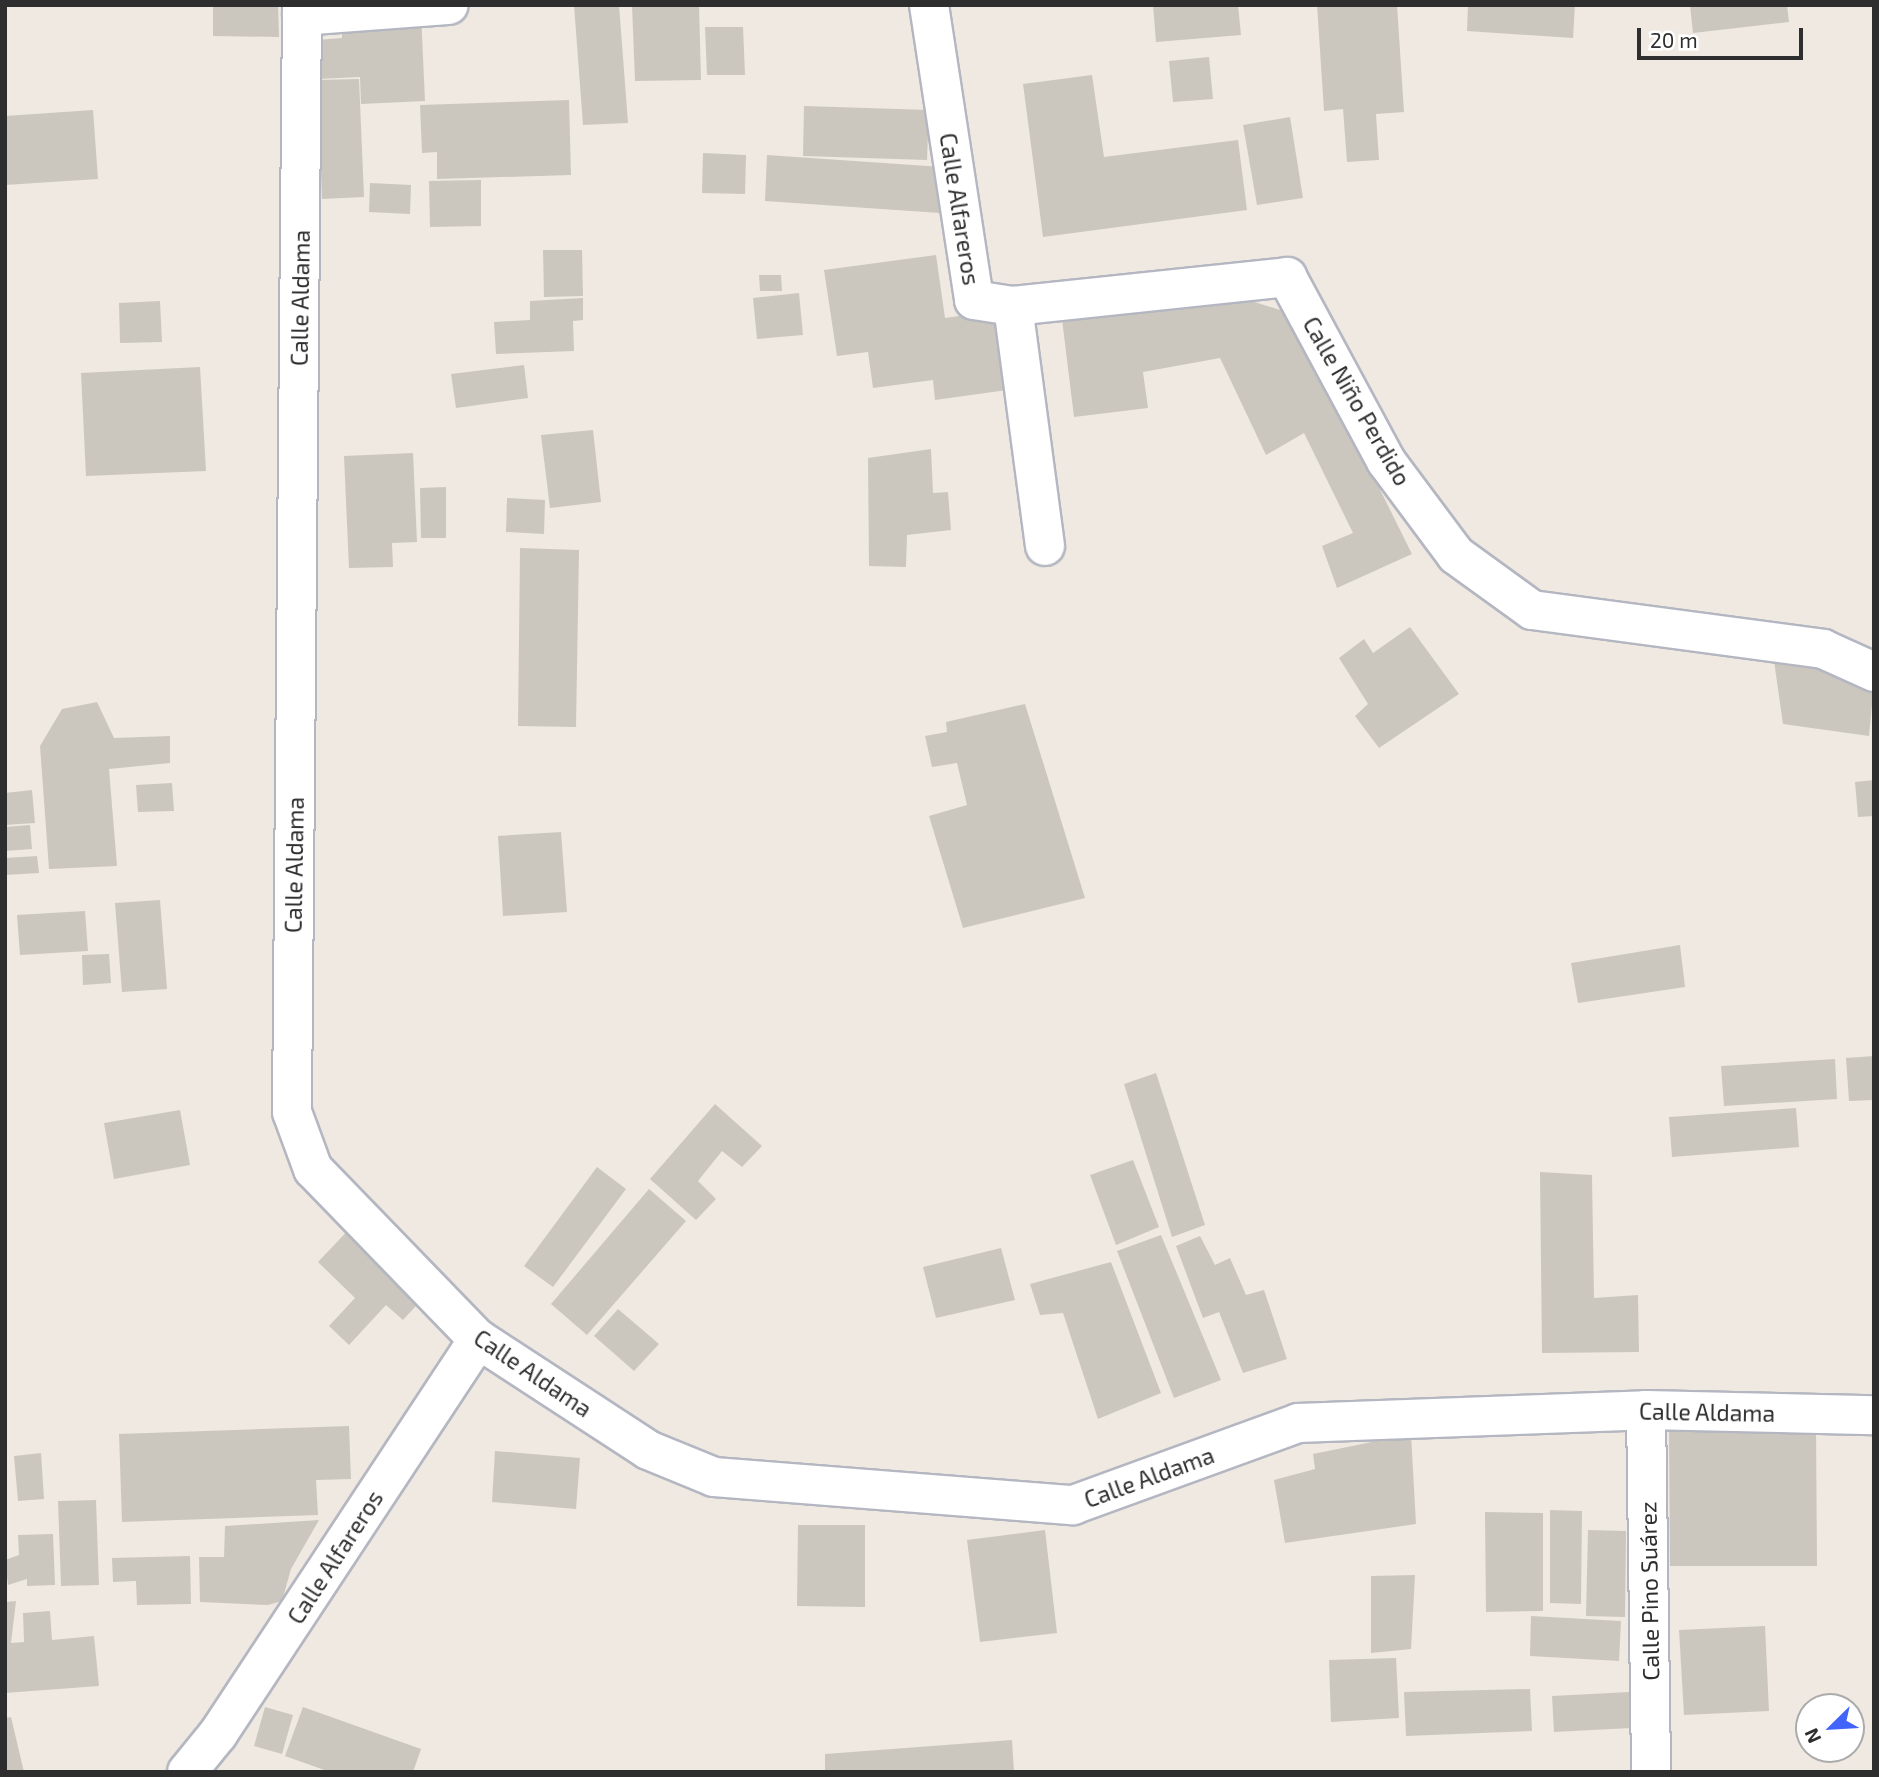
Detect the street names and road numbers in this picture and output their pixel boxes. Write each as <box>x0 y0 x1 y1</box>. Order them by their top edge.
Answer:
street label: Calle Alfareros <box>934 131 986 287</box>
street label: Calle Aldama <box>285 229 315 367</box>
street label: Calle Niño Perdido <box>1297 312 1417 490</box>
street label: Calle Aldama <box>279 796 309 934</box>
street label: Calle Aldama <box>469 1323 597 1423</box>
street label: Calle Aldama <box>1638 1397 1776 1427</box>
street label: Calle Aldama <box>1080 1441 1218 1513</box>
street label: Calle Alfareros <box>281 1485 389 1629</box>
street label: Calle Pino Suárez <box>1634 1501 1664 1681</box>

